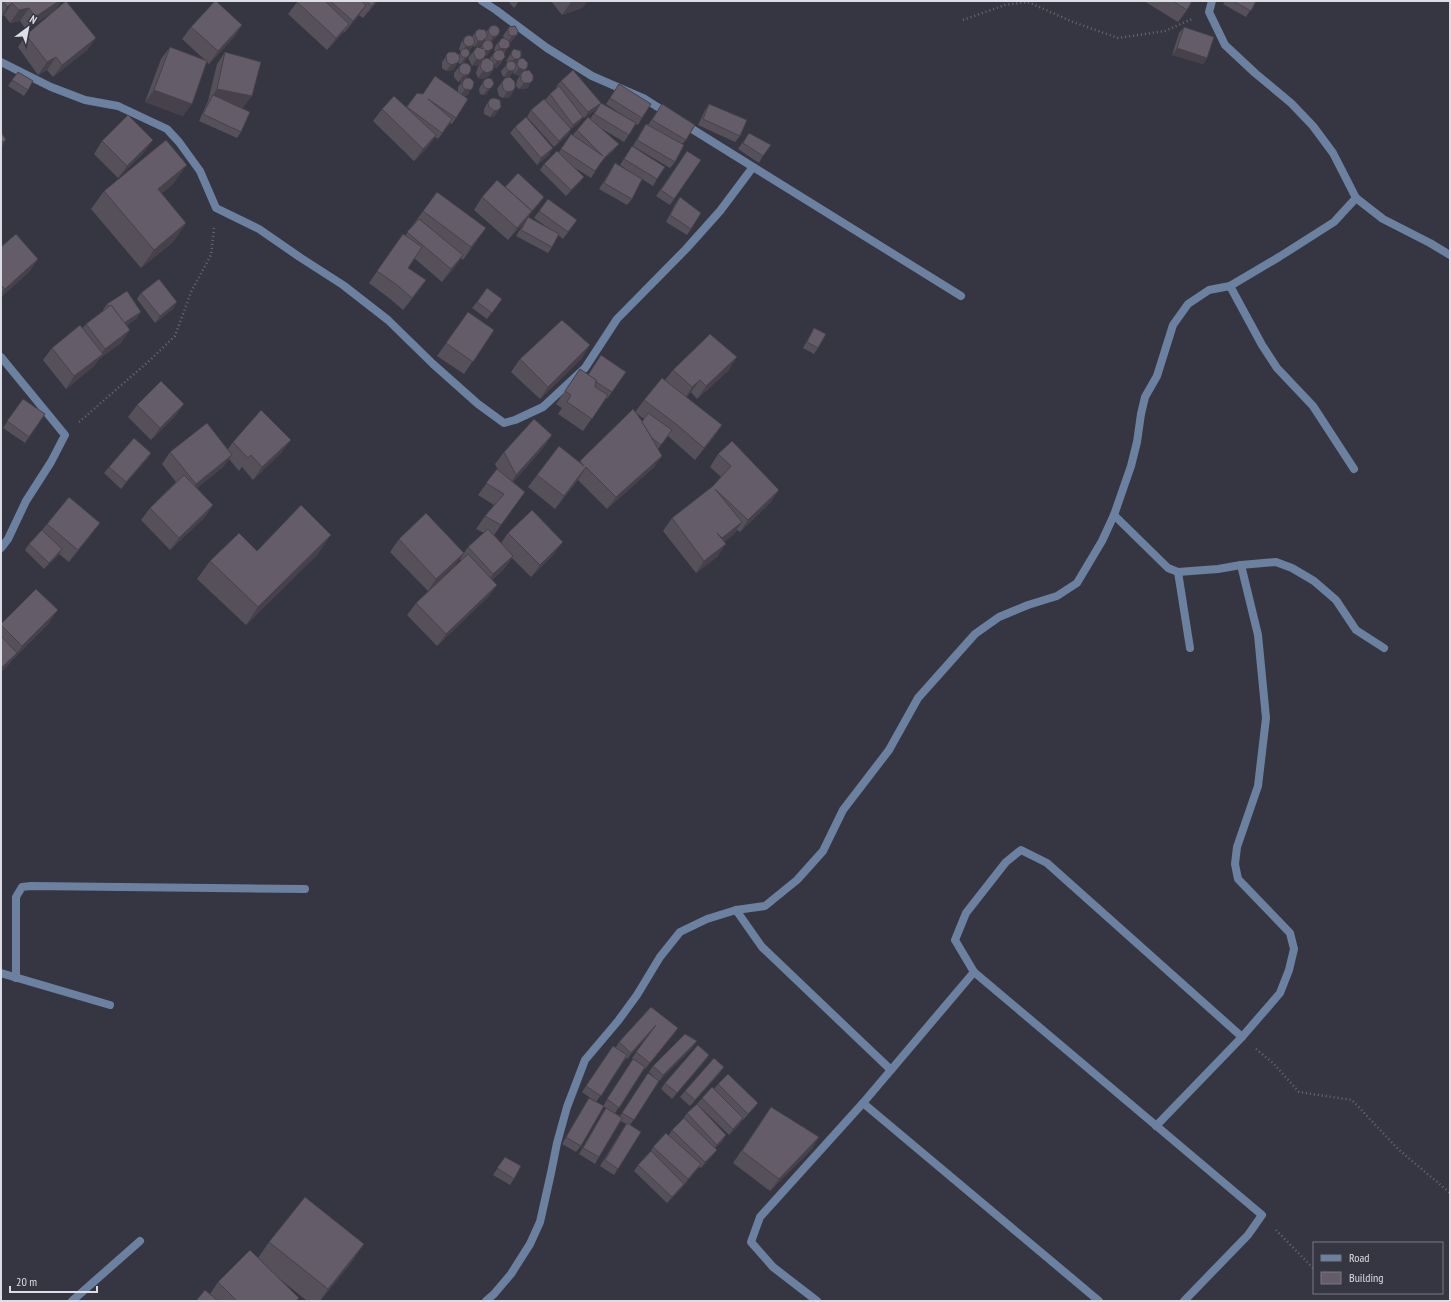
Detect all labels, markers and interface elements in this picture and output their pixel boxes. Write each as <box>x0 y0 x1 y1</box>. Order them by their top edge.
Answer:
north arrow <box>8 8 48 48</box>
text: N <box>27 12 40 27</box>
legend <box>1313 1242 1443 1294</box>
text: Road <box>1349 1250 1369 1265</box>
scale bar <box>10 1268 97 1294</box>
text: Building <box>1349 1270 1384 1285</box>
text: 20 m <box>16 1274 37 1289</box>

